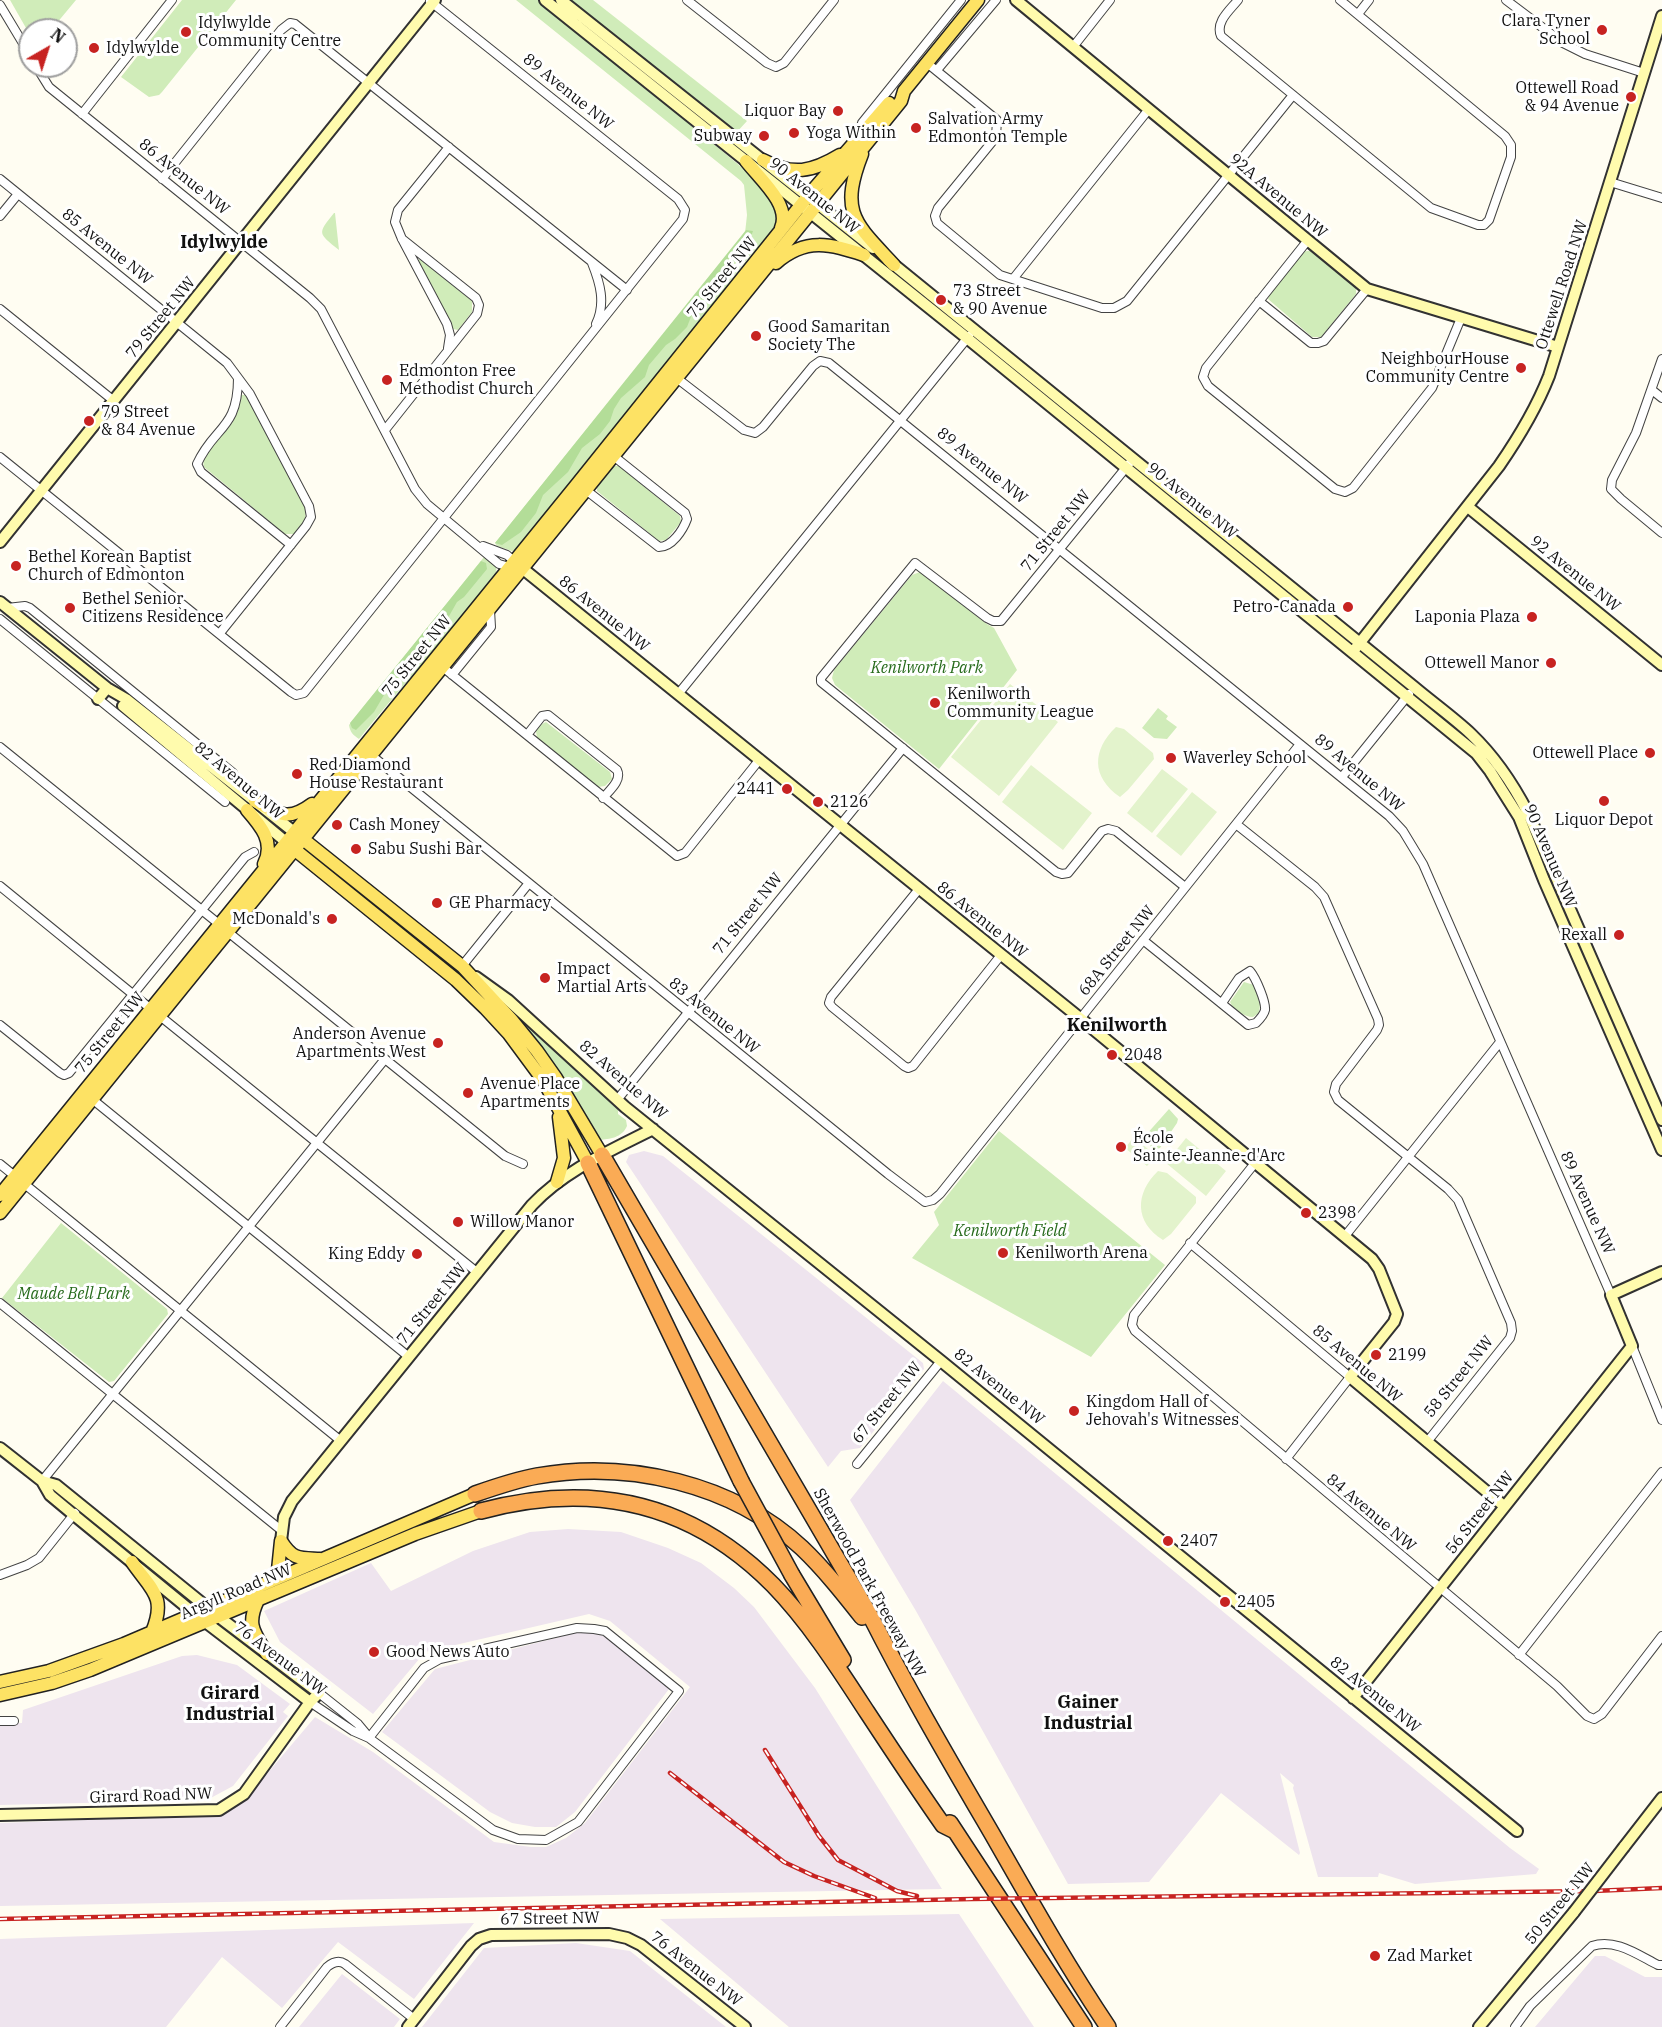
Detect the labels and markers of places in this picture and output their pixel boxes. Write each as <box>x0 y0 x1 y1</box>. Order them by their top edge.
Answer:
place label: Clara Tyner School <box>1502 11 1590 49</box>
place label: Idylwylde Community Centre <box>198 13 341 51</box>
marker: Clara Tyner School <box>1595 23 1609 37</box>
marker: Idylwylde Community Centre <box>179 25 193 39</box>
place label: Idylwylde <box>106 38 179 58</box>
marker: Idylwylde <box>87 41 101 55</box>
place label: Ottewell Road & 94 Avenue <box>1515 78 1619 116</box>
marker: Ottewell Road & 94 Avenue <box>1624 90 1638 104</box>
place label: Liquor Bay <box>744 101 826 121</box>
marker: Liquor Bay <box>831 104 845 118</box>
place label: Salvation Army Edmonton Temple <box>928 109 1068 147</box>
marker: Salvation Army Edmonton Temple <box>909 121 923 135</box>
place label: Yoga Within <box>806 123 896 143</box>
place label: Subway <box>694 126 752 146</box>
marker: Yoga Within <box>787 126 801 140</box>
marker: Subway <box>757 129 771 143</box>
place label: 73 Street & 90 Avenue <box>953 281 1047 319</box>
marker: 73 Street & 90 Avenue <box>934 293 948 307</box>
place label: Good Samaritan Society The <box>768 317 890 355</box>
marker: Good Samaritan Society The <box>749 329 763 343</box>
place label: NeighbourHouse Community Centre <box>1366 349 1509 387</box>
place label: Edmonton Free Methodist Church <box>399 361 534 399</box>
marker: NeighbourHouse Community Centre <box>1514 361 1528 375</box>
marker: Edmonton Free Methodist Church <box>380 373 394 387</box>
place label: 79 Street & 84 Avenue <box>101 402 195 440</box>
marker: 79 Street & 84 Avenue <box>82 414 96 428</box>
place label: Bethel Korean Baptist Church of Edmonton <box>28 547 192 585</box>
marker: Bethel Korean Baptist Church of Edmonton <box>9 559 23 573</box>
place label: Bethel Senior Citizens Residence <box>82 589 224 627</box>
place label: Petro-Canada <box>1233 597 1336 617</box>
marker: Petro-Canada <box>1341 600 1355 614</box>
marker: Bethel Senior Citizens Residence <box>63 601 77 615</box>
place label: Laponia Plaza <box>1415 607 1520 627</box>
marker: Laponia Plaza <box>1525 610 1539 624</box>
place label: Ottewell Manor <box>1425 653 1539 673</box>
marker: Ottewell Manor <box>1544 656 1558 670</box>
place label: Kenilworth Community League <box>947 684 1094 722</box>
marker: Kenilworth Community League <box>928 696 942 710</box>
place label: Ottewell Place <box>1532 743 1638 763</box>
marker: Ottewell Place <box>1643 746 1657 760</box>
place label: Waverley School <box>1183 748 1306 768</box>
marker: Waverley School <box>1164 751 1178 765</box>
place label: Red Diamond House Restaurant <box>309 755 443 793</box>
marker: Red Diamond House Restaurant <box>290 767 304 781</box>
place label: 2441 <box>737 779 775 799</box>
marker: 2441 <box>780 782 794 796</box>
place label: 2126 <box>830 792 868 812</box>
marker: Liquor Depot <box>1597 794 1611 808</box>
marker: 2126 <box>811 795 825 809</box>
place label: Liquor Depot <box>1555 810 1653 830</box>
place label: Cash Money <box>349 815 440 835</box>
marker: Cash Money <box>330 818 344 832</box>
place label: Sabu Sushi Bar <box>368 839 482 859</box>
marker: Sabu Sushi Bar <box>349 842 363 856</box>
place label: GE Pharmacy <box>449 893 551 913</box>
marker: GE Pharmacy <box>430 896 444 910</box>
place label: McDonald's <box>232 909 320 929</box>
marker: McDonald's <box>325 912 339 926</box>
place label: Rexall <box>1561 925 1607 945</box>
marker: Rexall <box>1612 928 1626 942</box>
place label: Impact Martial Arts <box>557 959 647 997</box>
marker: Impact Martial Arts <box>538 971 552 985</box>
place label: Anderson Avenue Apartments West <box>292 1024 426 1062</box>
marker: Anderson Avenue Apartments West <box>431 1036 445 1050</box>
place label: 2048 <box>1124 1045 1162 1065</box>
marker: 2048 <box>1105 1048 1119 1062</box>
place label: Avenue Place Apartments <box>480 1074 580 1112</box>
marker: Avenue Place Apartments <box>461 1086 475 1100</box>
place label: École Sainte-Jeanne-d'Arc <box>1133 1128 1285 1166</box>
marker: École Sainte-Jeanne-d'Arc <box>1114 1140 1128 1154</box>
place label: 2398 <box>1318 1203 1356 1223</box>
marker: 2398 <box>1299 1206 1313 1220</box>
place label: Willow Manor <box>470 1212 574 1232</box>
marker: Willow Manor <box>451 1215 465 1229</box>
place label: Kenilworth Arena <box>1015 1243 1148 1263</box>
place label: King Eddy <box>328 1244 405 1264</box>
marker: Kenilworth Arena <box>996 1246 1010 1260</box>
marker: King Eddy <box>410 1247 424 1261</box>
place label: 2199 <box>1388 1345 1426 1365</box>
marker: 2199 <box>1369 1348 1383 1362</box>
place label: Kingdom Hall of Jehovah's Witnesses <box>1086 1392 1239 1430</box>
marker: Kingdom Hall of Jehovah's Witnesses <box>1067 1404 1081 1418</box>
place label: 2407 <box>1180 1531 1218 1551</box>
marker: 2407 <box>1161 1534 1175 1548</box>
place label: 2405 <box>1237 1592 1275 1612</box>
marker: 2405 <box>1218 1595 1232 1609</box>
place label: Good News Auto <box>386 1642 509 1662</box>
marker: Good News Auto <box>367 1645 381 1659</box>
place label: Zad Market <box>1387 1946 1472 1966</box>
marker: Zad Market <box>1368 1949 1382 1963</box>

